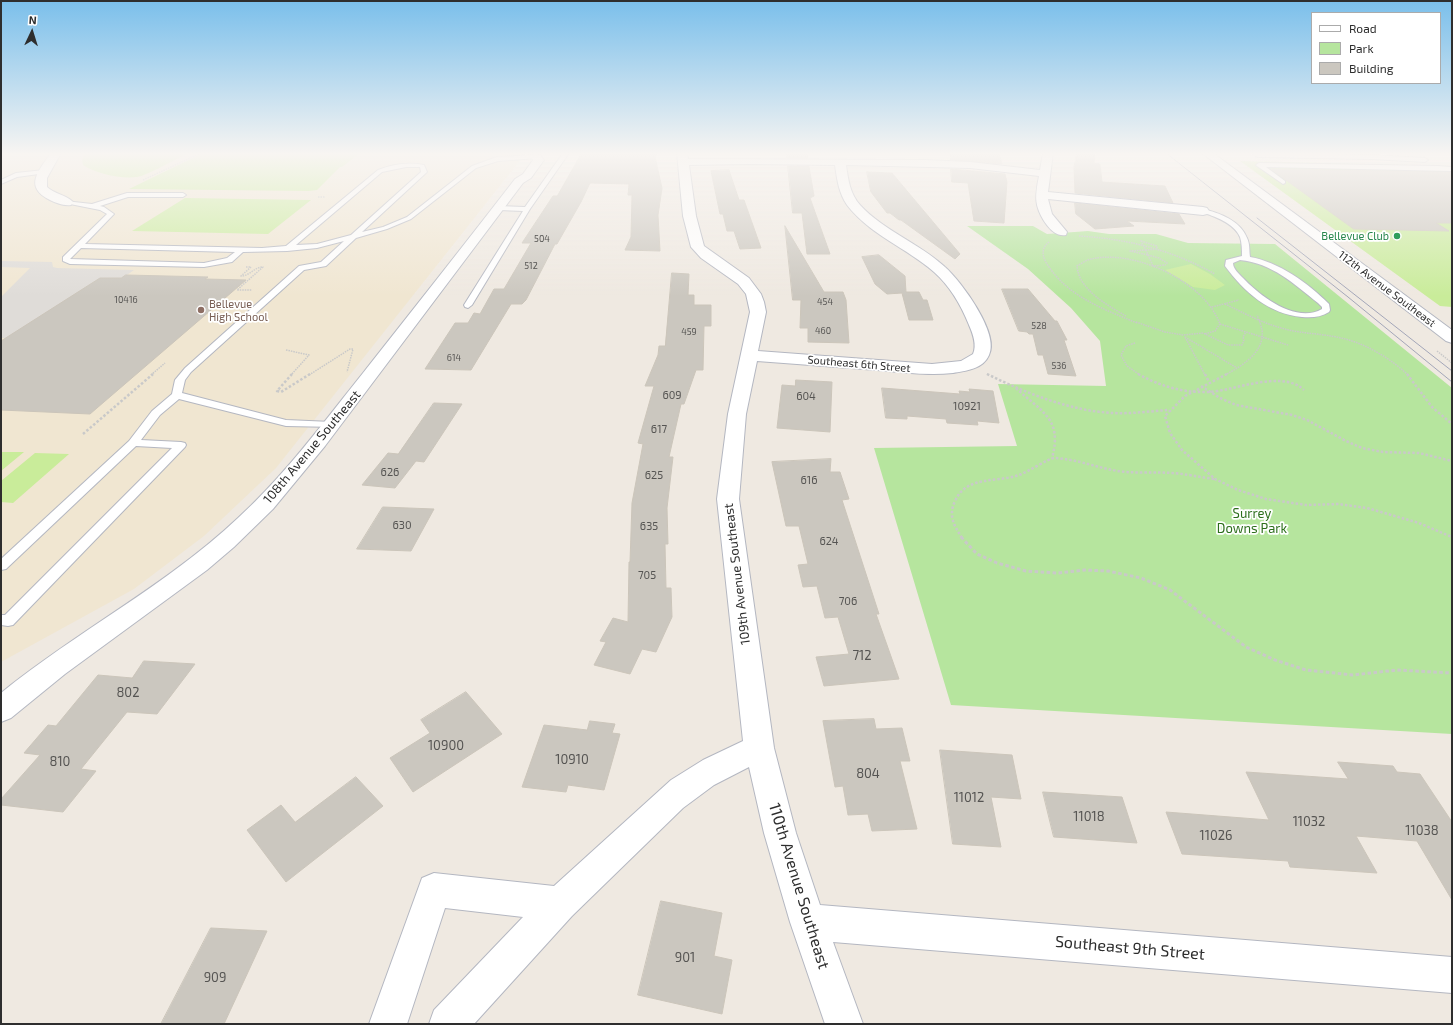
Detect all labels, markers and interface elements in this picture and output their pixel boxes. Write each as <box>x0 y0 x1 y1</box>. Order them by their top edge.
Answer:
north arrow <box>12 12 52 52</box>
legend <box>1311 12 1441 84</box>
text: N <box>28 13 37 26</box>
text: Road <box>1349 21 1377 35</box>
text: Park <box>1349 41 1374 55</box>
text: Building <box>1349 61 1393 75</box>
place label: Bellevue Club <box>1321 229 1389 243</box>
marker: Bellevue Club <box>1392 231 1402 241</box>
house number: 504 <box>534 234 550 244</box>
street label: 112th Avenue Southeast <box>1336 248 1438 330</box>
house number: 512 <box>524 261 538 271</box>
house number: 10416 <box>114 295 138 305</box>
place label: Bellevue High School <box>209 297 268 323</box>
house number: 454 <box>817 297 833 307</box>
marker: Bellevue High School <box>196 305 206 315</box>
house number: 528 <box>1031 321 1047 331</box>
house number: 460 <box>815 326 831 336</box>
house number: 459 <box>681 327 697 337</box>
house number: 614 <box>447 353 461 363</box>
street label: Southeast 6th Street <box>807 353 911 375</box>
house number: 536 <box>1052 361 1066 371</box>
street label: 108th Avenue Southeast <box>260 387 364 507</box>
house number: 609 <box>662 388 682 402</box>
house number: 604 <box>796 389 816 403</box>
house number: 10921 <box>953 399 981 413</box>
house number: 617 <box>651 422 667 436</box>
house number: 626 <box>381 465 399 479</box>
house number: 625 <box>645 468 663 482</box>
house number: 616 <box>801 473 817 487</box>
street label: 109th Avenue Southeast <box>721 502 753 646</box>
park label: Surrey Downs Park <box>1217 506 1287 537</box>
house number: 630 <box>392 518 412 532</box>
house number: 635 <box>640 519 658 533</box>
house number: 624 <box>819 534 839 548</box>
house number: 705 <box>638 568 656 582</box>
house number: 706 <box>839 594 857 608</box>
house number: 712 <box>852 648 872 664</box>
house number: 802 <box>116 685 140 701</box>
house number: 10900 <box>428 738 464 754</box>
house number: 10910 <box>555 752 589 768</box>
house number: 810 <box>50 754 70 770</box>
house number: 804 <box>856 766 880 782</box>
house number: 11012 <box>954 790 984 806</box>
street label: 110th Avenue Southeast <box>765 801 833 971</box>
house number: 11018 <box>1073 809 1105 825</box>
house number: 11032 <box>1293 814 1325 830</box>
house number: 11038 <box>1405 823 1439 839</box>
house number: 11026 <box>1200 828 1232 844</box>
street label: Southeast 9th Street <box>1054 932 1206 964</box>
house number: 901 <box>675 950 695 966</box>
house number: 909 <box>204 970 226 986</box>

